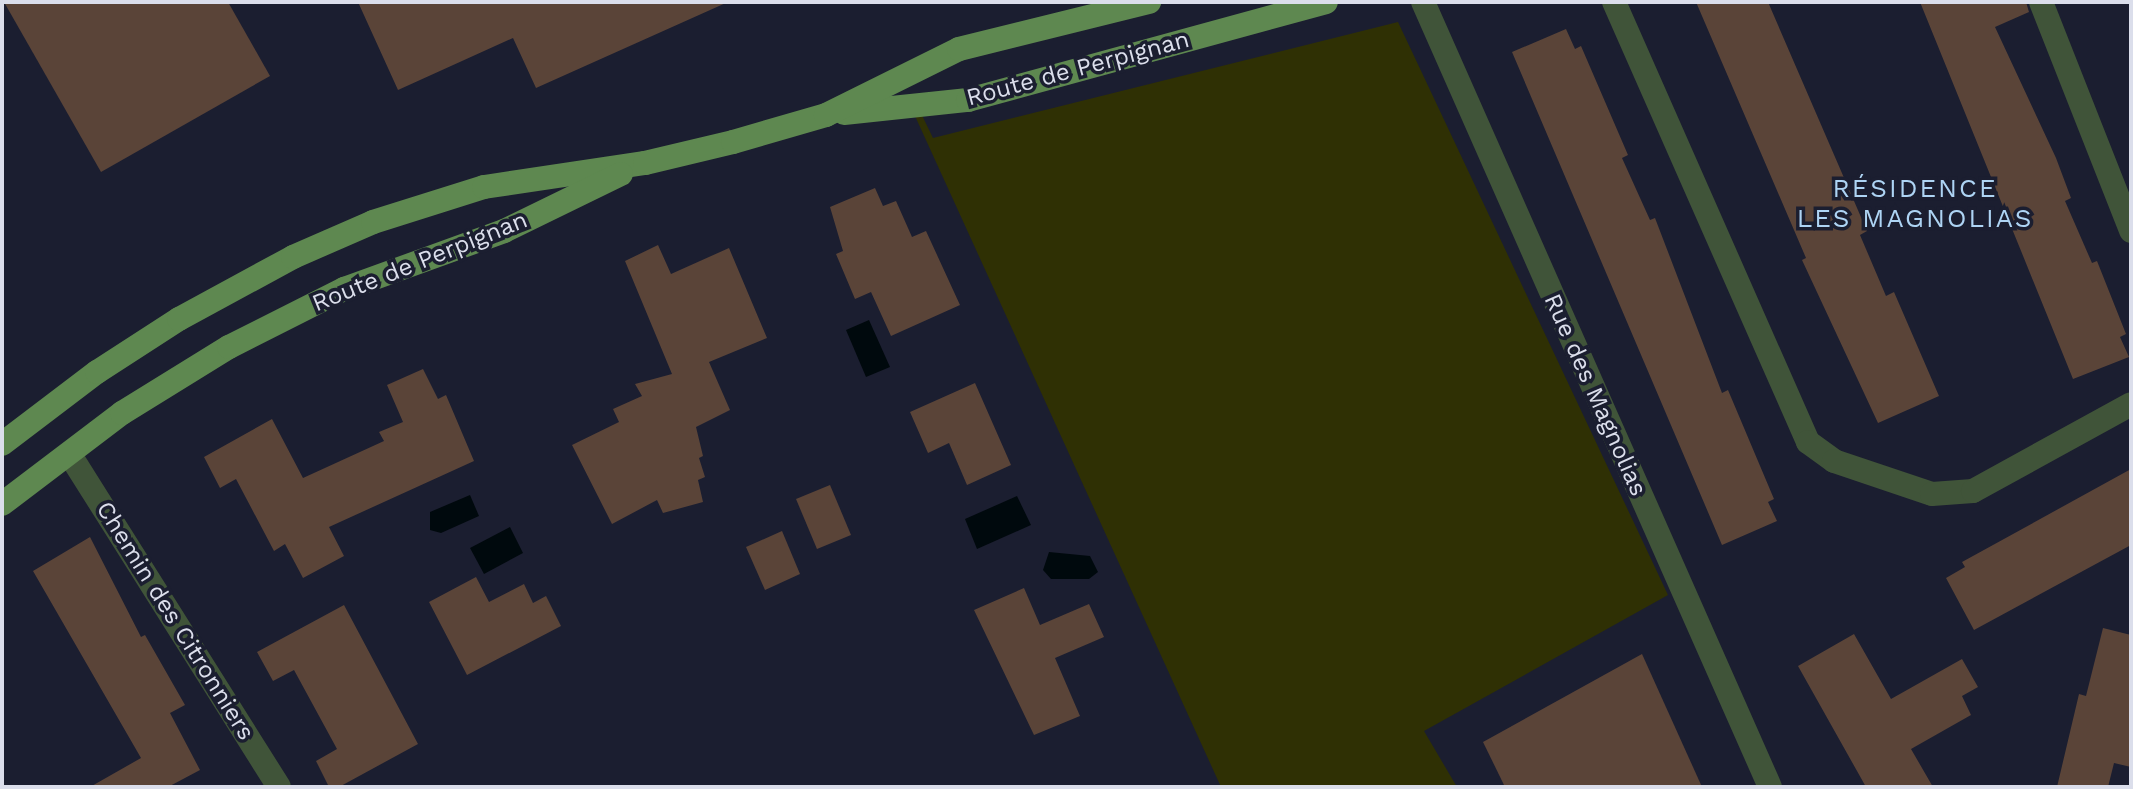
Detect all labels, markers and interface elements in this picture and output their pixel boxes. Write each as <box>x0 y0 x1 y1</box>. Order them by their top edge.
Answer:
street label: Route de Perpignan <box>963 25 1193 113</box>
district label: RÉSIDENCE LES MAGNOLIAS <box>1797 173 2033 234</box>
street label: Route de Perpignan <box>308 206 532 318</box>
street label: Rue des Magnolias <box>1537 289 1653 501</box>
street label: Chemin des Citronniers <box>90 496 260 746</box>

